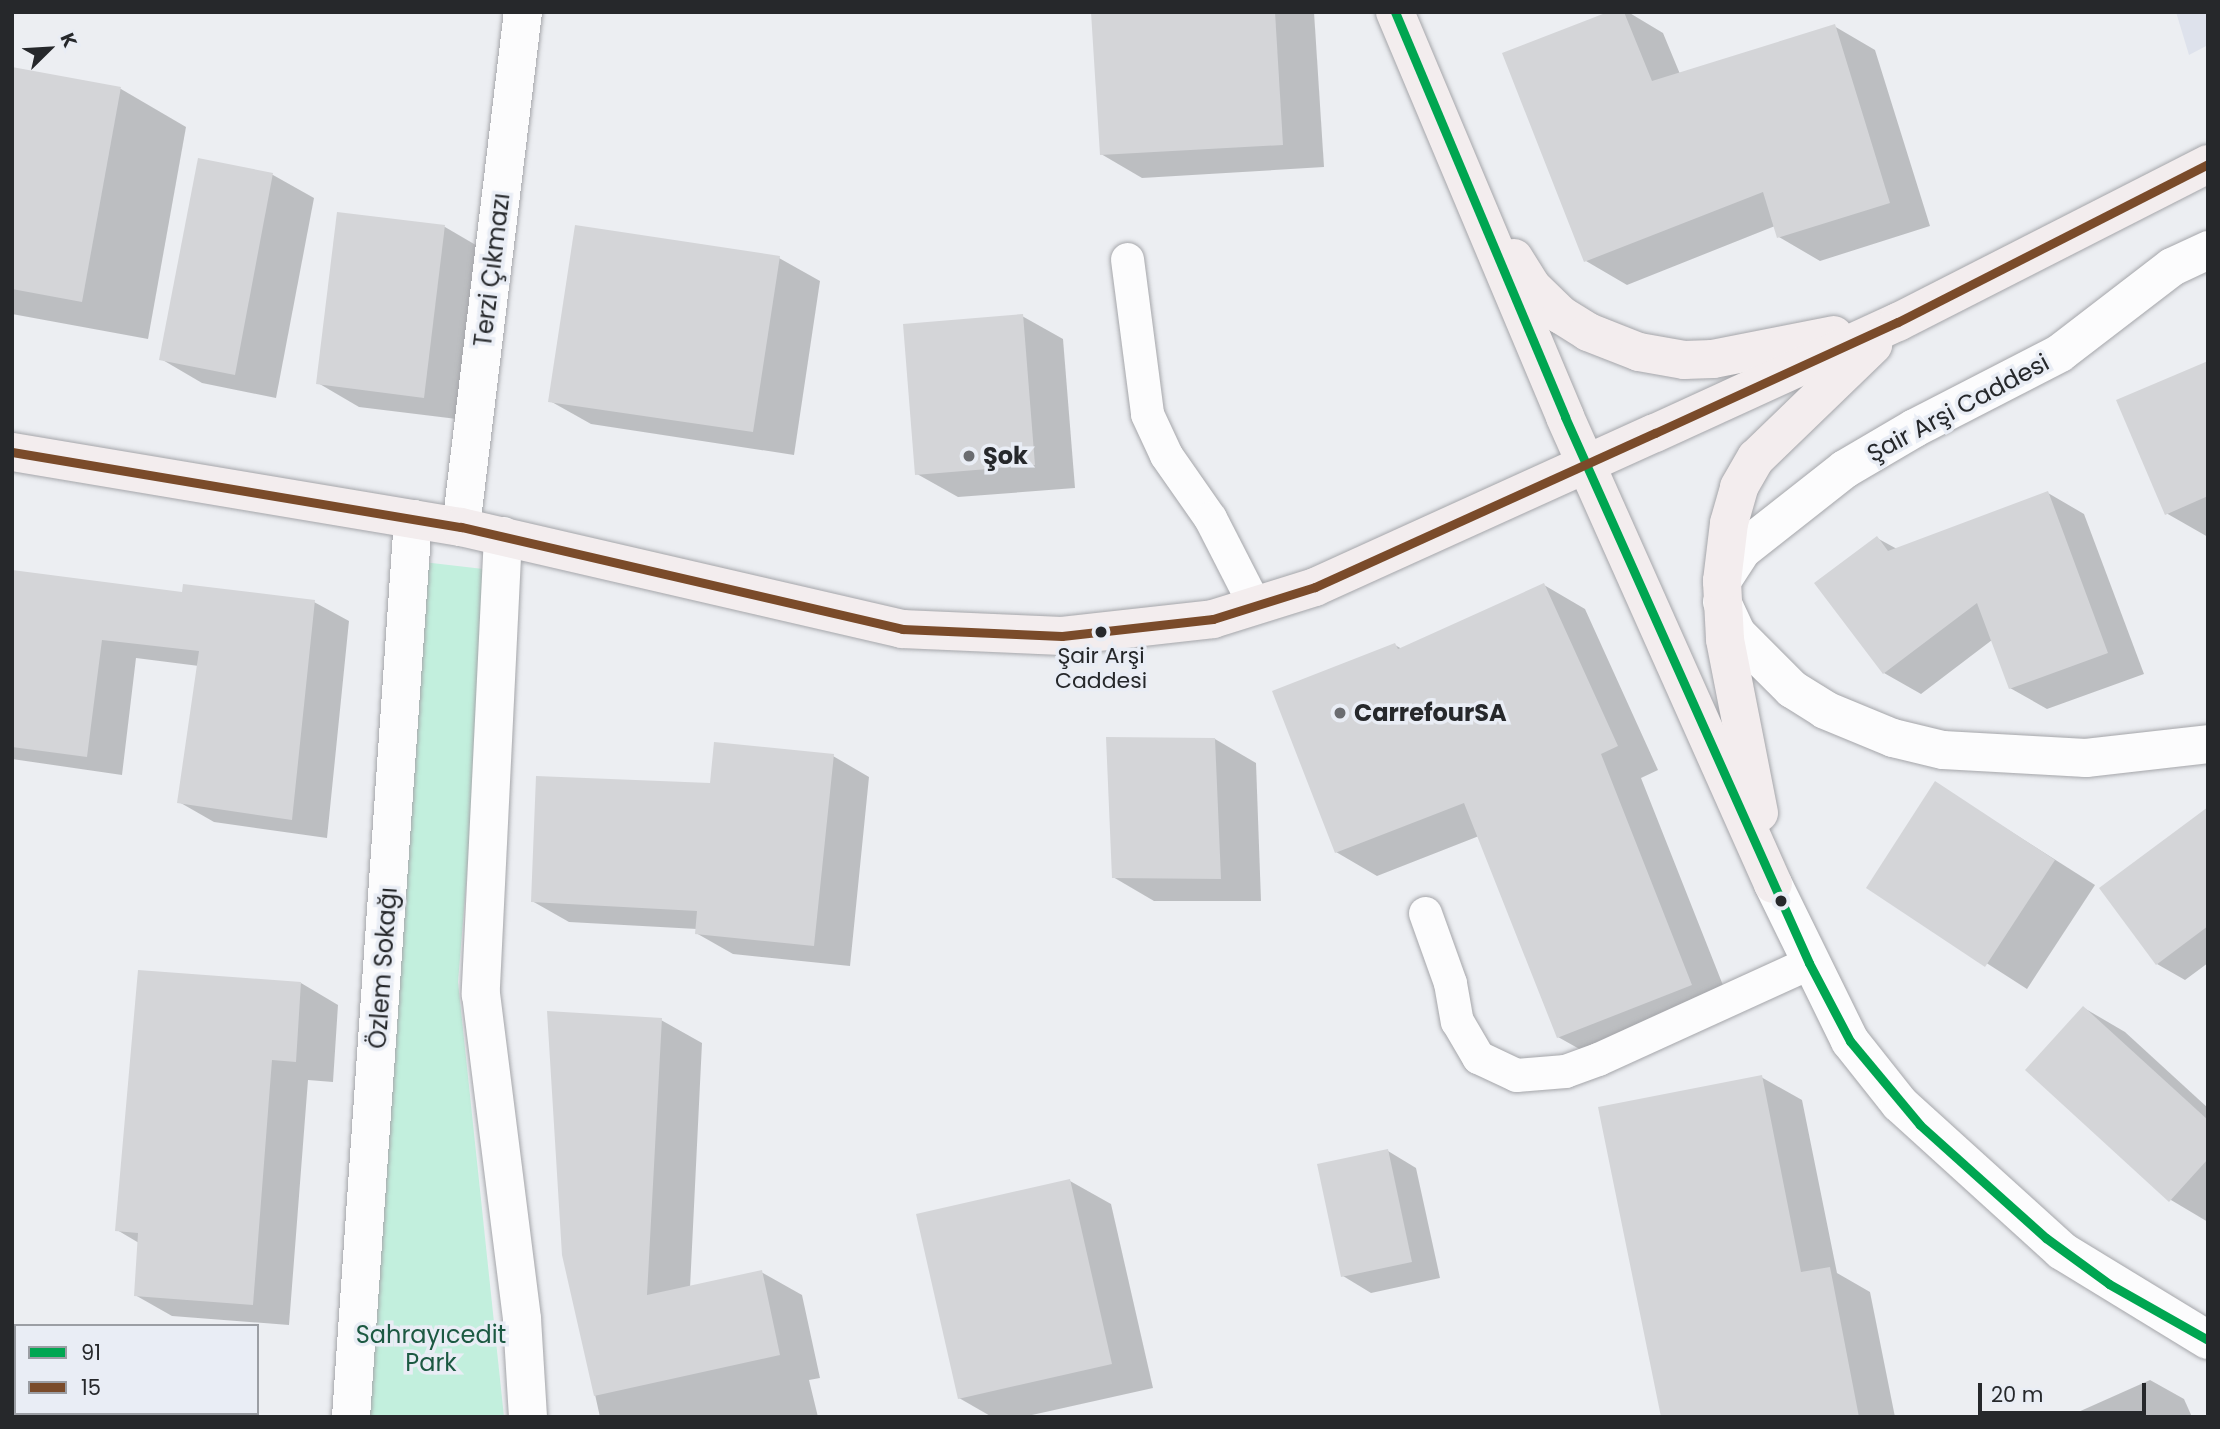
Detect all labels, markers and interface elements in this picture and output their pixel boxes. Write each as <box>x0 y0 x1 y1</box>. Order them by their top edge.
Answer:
north arrow <box>14 14 84 84</box>
text: K <box>54 29 84 52</box>
street label: Terzi Çıkmazı <box>468 192 516 348</box>
street label: Şair Arşi Caddesi <box>1862 348 2054 468</box>
place label: Şok <box>983 442 1028 470</box>
marker: Şok <box>961 448 977 464</box>
marker: Şair Arşi Caddesi <box>1094 625 1108 639</box>
place label: Şair Arşi Caddesi <box>1055 642 1147 694</box>
place label: CarrefourSA <box>1354 699 1507 727</box>
marker: CarrefourSA <box>1332 705 1348 721</box>
street label: Özlem Sokağı <box>363 886 403 1050</box>
unlabelled marker <box>1774 894 1788 908</box>
park label: Sahrayıcedit Park <box>356 1321 506 1377</box>
legend <box>14 1324 259 1415</box>
text: 91 <box>81 1338 101 1367</box>
scale bar <box>1982 1370 2150 1414</box>
text: 15 <box>81 1373 101 1402</box>
text: 20 m <box>1991 1380 2044 1409</box>

